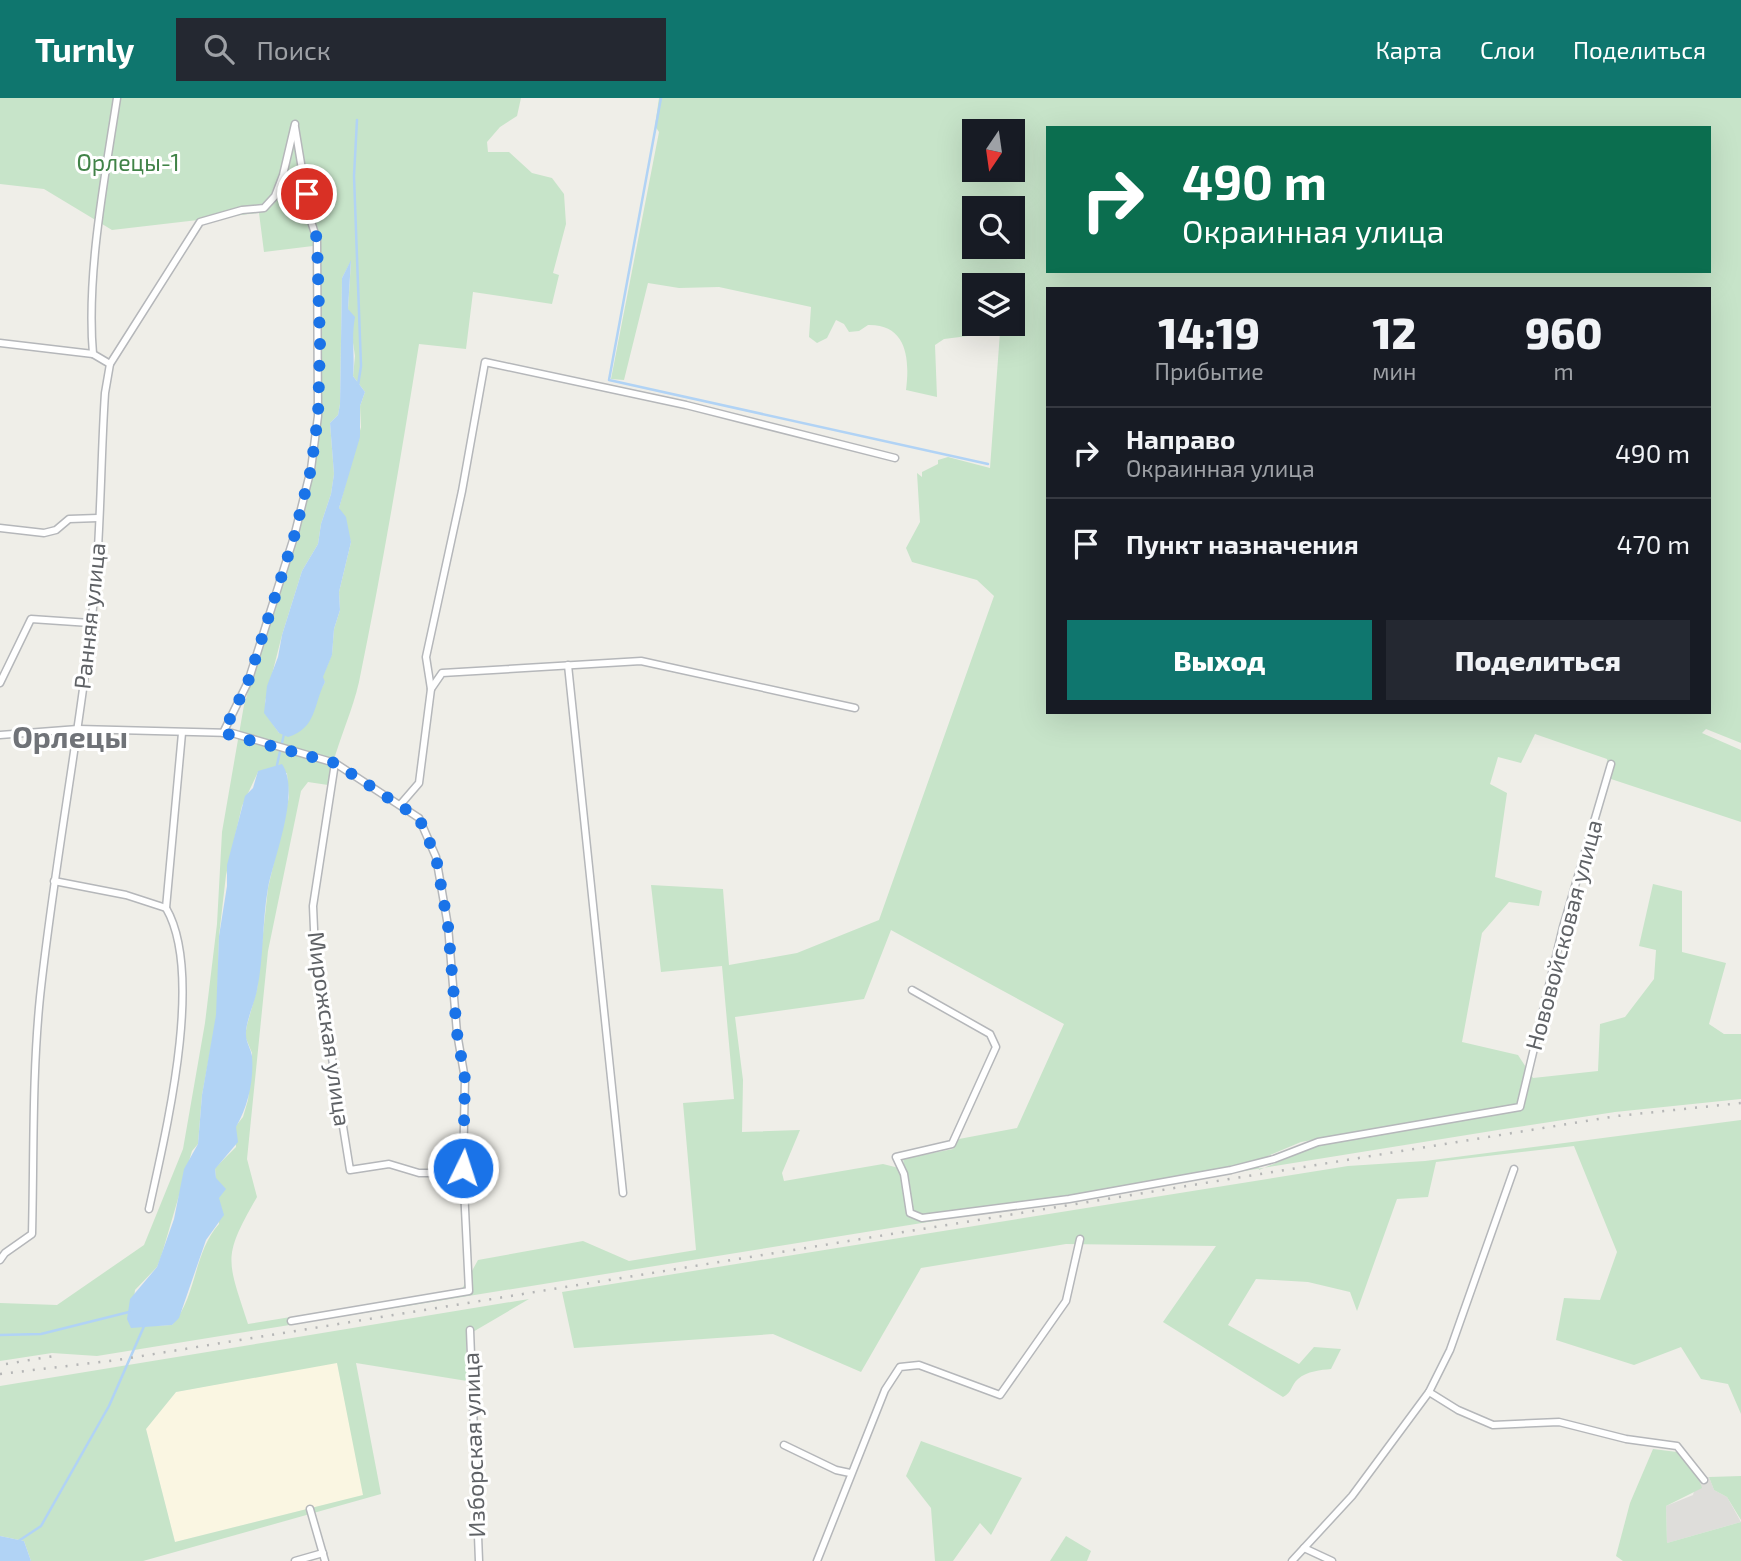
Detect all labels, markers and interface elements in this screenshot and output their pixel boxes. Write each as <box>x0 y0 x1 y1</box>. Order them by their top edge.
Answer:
search box <box>176 18 666 81</box>
text: Turnly <box>35 29 134 69</box>
icon: search <box>200 30 238 68</box>
text: Поиск <box>256 34 331 65</box>
text: Карта <box>1375 35 1442 64</box>
text: Слои <box>1480 35 1535 64</box>
text: Поделиться <box>1573 35 1706 64</box>
north arrow <box>962 119 1026 182</box>
map controls <box>962 119 1025 336</box>
park label: Орлецы-1 <box>76 148 180 176</box>
text: 490 m <box>1182 151 1327 210</box>
icon: right <box>1067 154 1158 245</box>
pin <box>277 164 337 224</box>
icon: arrive <box>288 175 326 213</box>
button: search <box>962 196 1025 259</box>
text: Окраинная улица <box>1182 211 1444 249</box>
button: layers <box>962 273 1025 336</box>
text: 14:19 <box>1158 307 1260 357</box>
text: 12 <box>1372 307 1416 357</box>
text: 960 <box>1525 307 1602 357</box>
text: Прибытие <box>1155 357 1264 385</box>
text: мин <box>1372 357 1416 385</box>
text: m <box>1554 357 1574 385</box>
text: Направо <box>1126 423 1235 454</box>
icon: right <box>1067 434 1105 472</box>
text: 490 m <box>1615 437 1690 468</box>
text: Окраинная улица <box>1126 454 1315 482</box>
icon: arrive <box>1067 525 1105 563</box>
text: Пункт назначения <box>1126 528 1359 559</box>
text: 470 m <box>1616 528 1690 559</box>
street label: Ранняя улица <box>67 541 112 691</box>
button: Выход <box>1067 620 1372 700</box>
button: Поделиться <box>1386 620 1690 700</box>
district label: Орлецы <box>12 718 128 754</box>
street label: Нововойсковая улица <box>1519 816 1608 1053</box>
street label: Мирожская улица <box>301 930 358 1128</box>
position arrow <box>426 1131 500 1205</box>
street label: Изборская улица <box>456 1352 491 1538</box>

